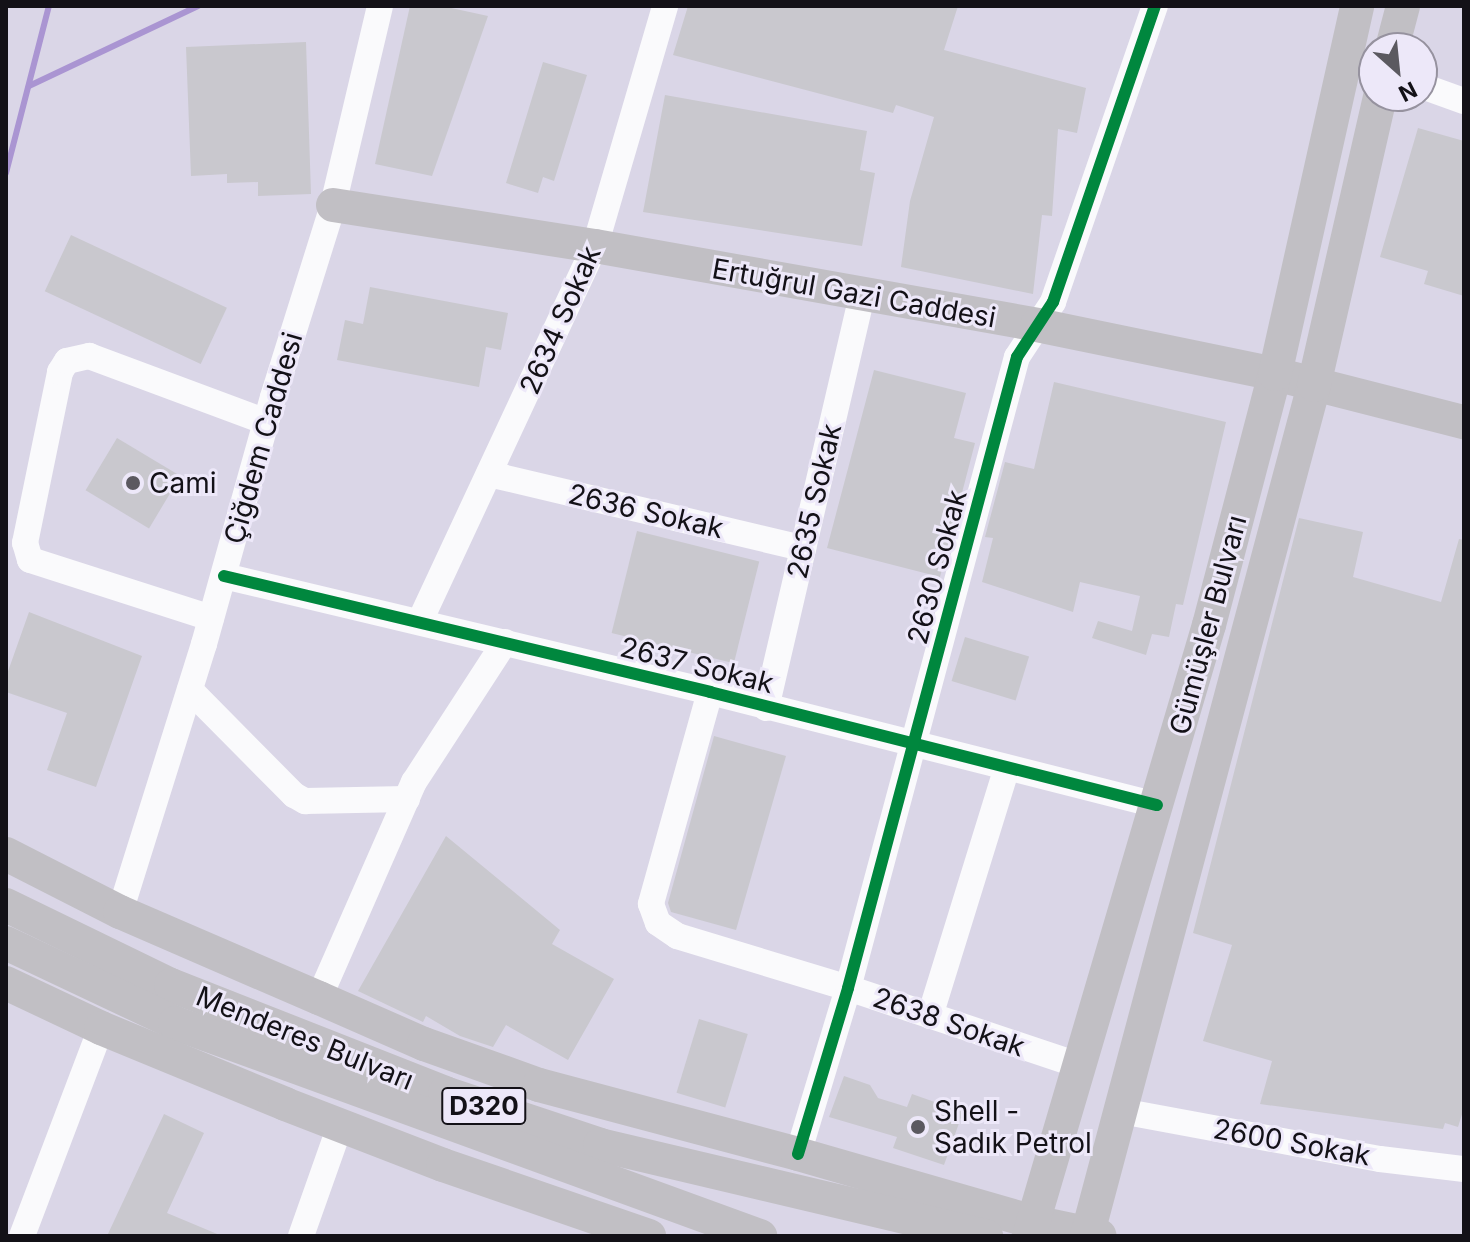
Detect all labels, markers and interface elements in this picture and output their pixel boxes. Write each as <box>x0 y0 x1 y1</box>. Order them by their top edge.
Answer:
north arrow <box>1358 32 1438 112</box>
text: N <box>1395 76 1421 107</box>
street label: 2634 Sokak <box>512 241 608 399</box>
street label: Ertuğrul Gazi Caddesi <box>710 251 998 335</box>
street label: Çiğdem Caddesi <box>217 328 309 548</box>
street label: 2635 Sokak <box>780 420 848 582</box>
place label: Cami <box>149 466 216 500</box>
marker: Cami <box>124 474 142 492</box>
street label: 2636 Sokak <box>565 477 727 545</box>
street label: 2630 Sokak <box>900 486 974 648</box>
street label: Gümüşler Bulvarı <box>1163 512 1253 738</box>
street label: 2637 Sokak <box>617 630 777 700</box>
street label: Menderes Bulvarı <box>191 979 419 1097</box>
street label: 2638 Sokak <box>869 980 1029 1064</box>
road number: D320 <box>440 1084 528 1128</box>
place label: Shell - Sadık Petrol <box>934 1094 1092 1160</box>
street label: 2600 Sokak <box>1211 1112 1373 1172</box>
marker: Shell - Sadık Petrol <box>909 1118 927 1136</box>

